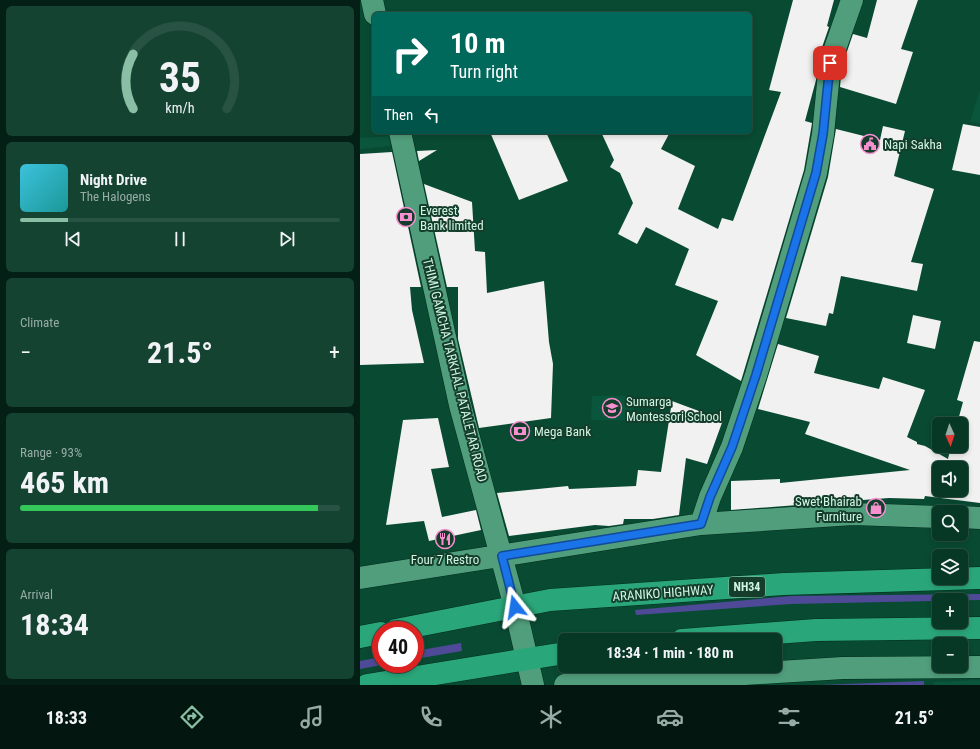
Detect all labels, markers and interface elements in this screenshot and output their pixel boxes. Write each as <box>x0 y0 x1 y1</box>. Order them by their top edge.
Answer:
text: 10 m <box>450 27 506 60</box>
icon: right <box>384 28 436 80</box>
pin <box>813 46 847 80</box>
icon: arrive <box>819 52 841 74</box>
text: 35 <box>159 53 201 102</box>
text: Turn right <box>450 61 518 82</box>
text: km/h <box>165 99 195 115</box>
icon: left <box>421 104 443 126</box>
text: Then <box>384 106 413 124</box>
public building icon: Napi Sakha <box>859 133 881 155</box>
place label: Napi Sakha <box>884 137 942 152</box>
text: Night Drive <box>80 171 147 189</box>
text: The Halogens <box>80 189 151 204</box>
place label: Everest Bank limited <box>420 203 484 233</box>
bank icon: Everest Bank limited <box>395 206 417 228</box>
icon: previous <box>62 228 84 250</box>
icon: pause <box>169 228 191 250</box>
icon: next <box>276 228 298 250</box>
street label: THIMI GAMCHA TARKHAL PATALETAR ROAD <box>420 257 490 483</box>
text: Climate <box>20 315 59 330</box>
text: 21.5° <box>147 335 213 370</box>
text: − <box>20 340 31 365</box>
text: + <box>329 340 340 365</box>
place label: Sumarga Montessori School <box>626 394 722 424</box>
school or university icon: Sumarga Montessori School <box>601 397 623 419</box>
north arrow <box>932 417 968 453</box>
map controls <box>932 417 968 673</box>
bank icon: Mega Bank <box>509 420 531 442</box>
place label: Mega Bank <box>534 424 591 439</box>
text: Range · 93% <box>20 445 82 460</box>
button: sound <box>932 461 968 497</box>
text: 465 km <box>20 465 109 500</box>
place label: Swet Bhairab Furniture <box>795 494 862 524</box>
shop icon: Swet Bhairab Furniture <box>865 497 887 519</box>
button: search <box>932 505 968 541</box>
restaurant icon: Four 7 Restro <box>434 528 456 550</box>
button: layers <box>932 549 968 585</box>
place label: Four 7 Restro <box>411 552 479 567</box>
road number: NH34 <box>729 577 765 597</box>
street label: ARANIKO HIGHWAY <box>612 582 714 604</box>
position arrow <box>494 586 536 628</box>
text: Arrival <box>20 587 53 602</box>
button: + <box>932 593 968 629</box>
text: 18:34 <box>20 607 89 642</box>
speed limit sign: 40 <box>372 621 424 673</box>
button: − <box>932 637 968 673</box>
text: 18:34 · 1 min · 180 m <box>606 644 734 662</box>
icon: directions <box>178 703 206 731</box>
icon: music <box>298 703 326 731</box>
icon: phone <box>417 703 445 731</box>
icon: climate <box>537 703 565 731</box>
icon: car <box>656 703 684 731</box>
icon: filters <box>775 703 803 731</box>
text: 18:33 <box>46 707 87 728</box>
text: 21.5° <box>895 707 934 728</box>

